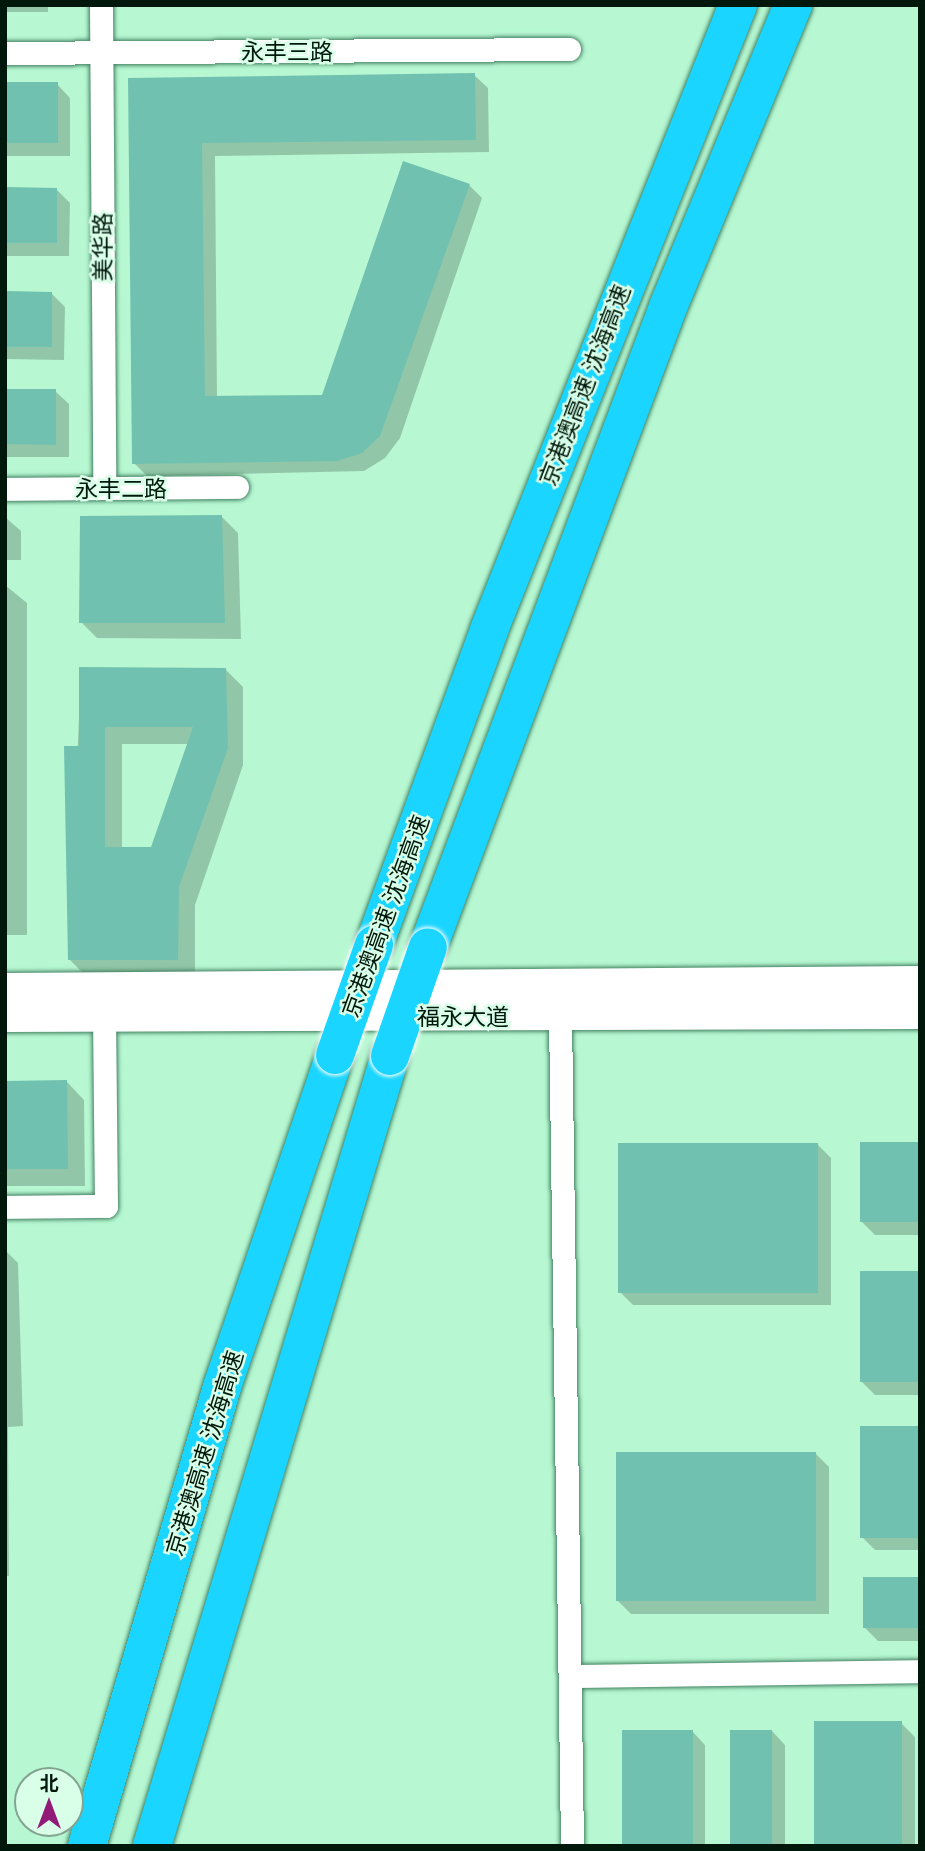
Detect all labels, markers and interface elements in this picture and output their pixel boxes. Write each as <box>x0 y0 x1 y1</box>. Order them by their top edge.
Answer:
street label: 永丰三路 <box>241 37 333 65</box>
street label: 美华路 <box>88 213 116 281</box>
street label: 京港澳高速 沈海高速 <box>533 281 635 489</box>
street label: 永丰二路 <box>75 474 167 502</box>
street label: 京港澳高速 沈海高速 <box>336 811 434 1021</box>
street label: 福永大道 <box>417 1002 509 1030</box>
street label: 京港澳高速 沈海高速 <box>160 1347 248 1559</box>
north arrow <box>14 1767 84 1837</box>
text: 北 <box>39 1770 59 1796</box>

